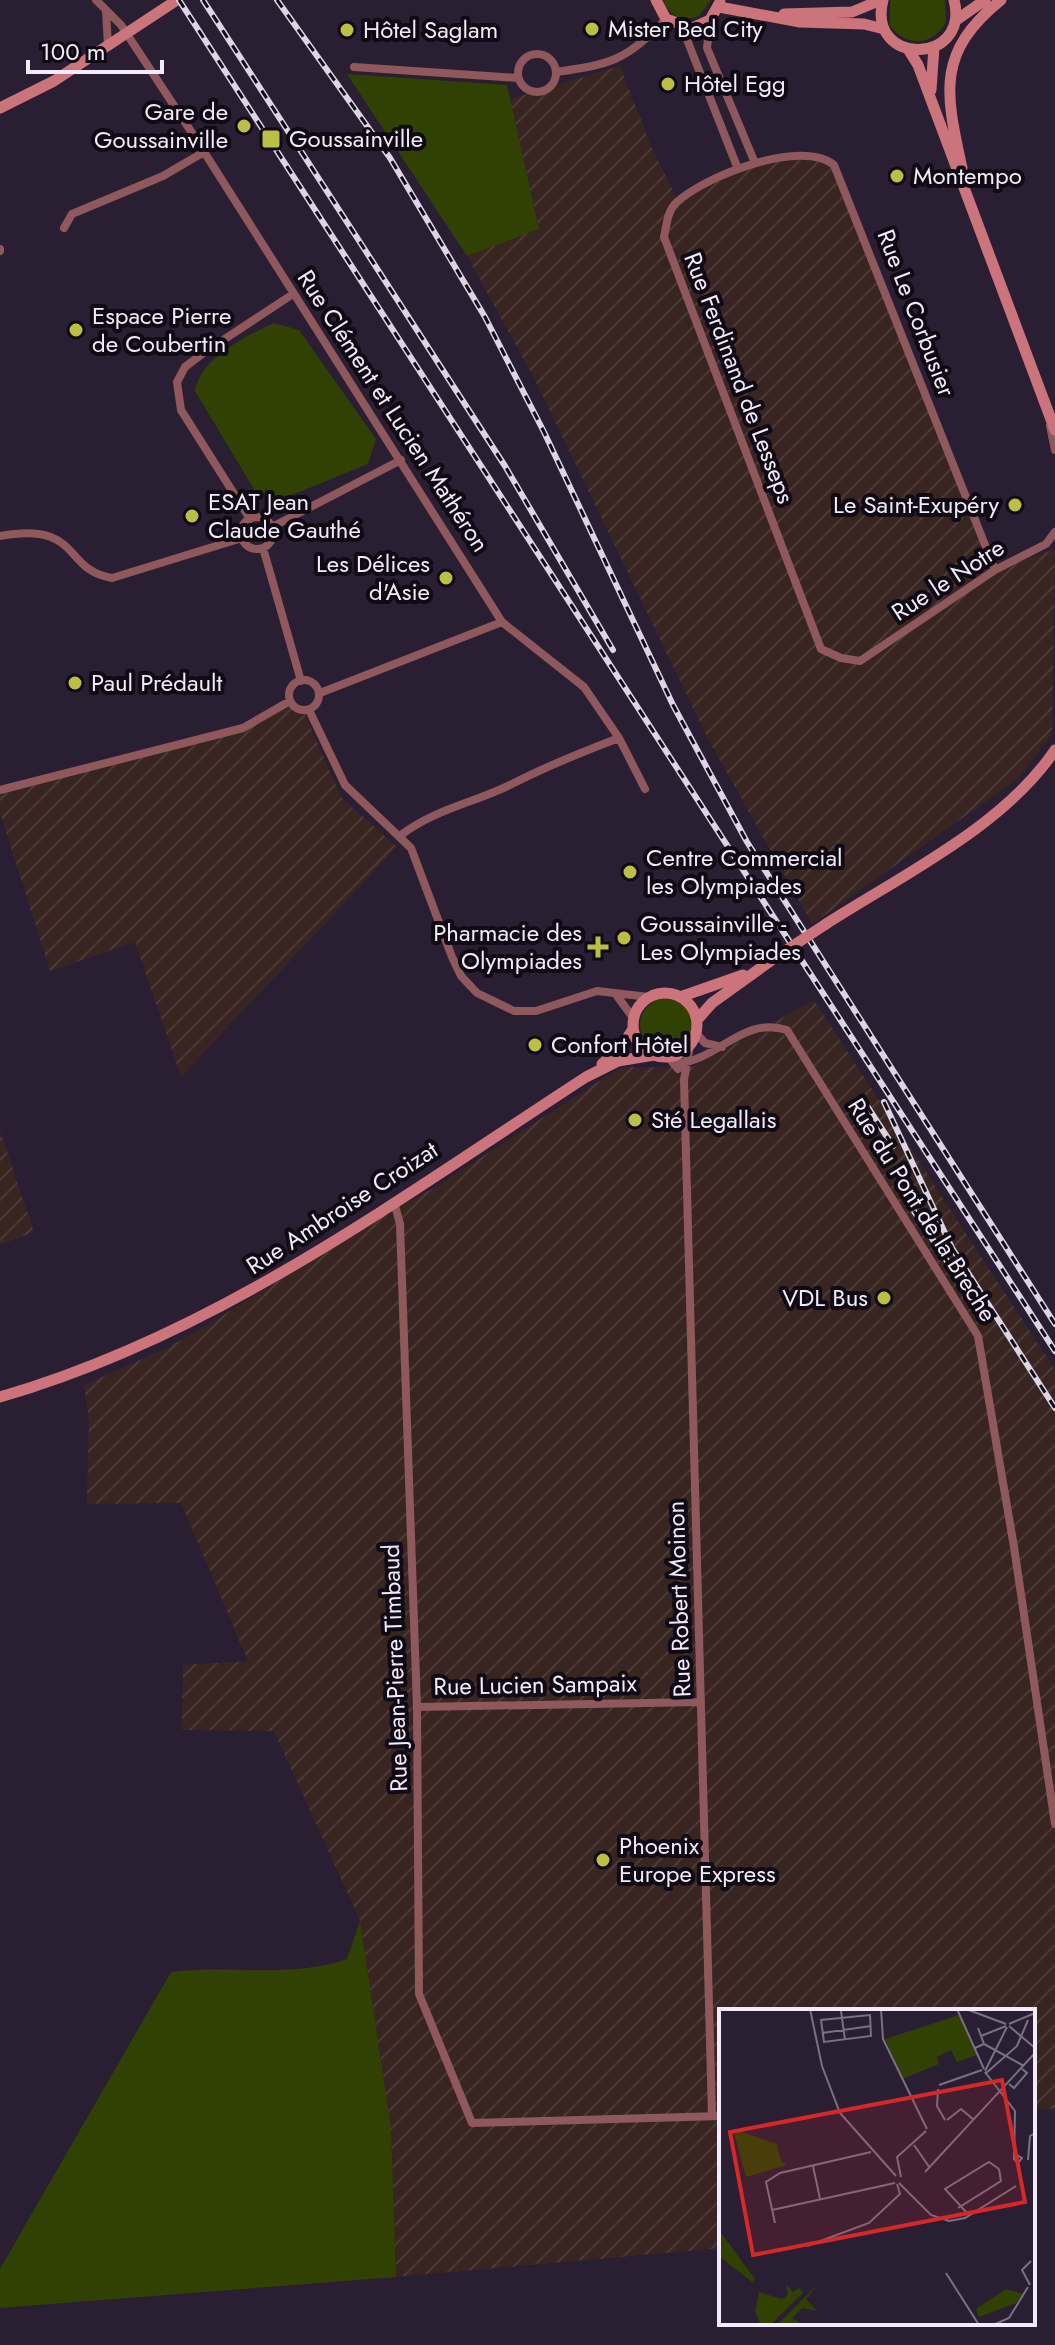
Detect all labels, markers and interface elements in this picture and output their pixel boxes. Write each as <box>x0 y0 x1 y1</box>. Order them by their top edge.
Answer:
place label: Mister Bed City <box>608 11 763 46</box>
place label: Hôtel Saglam <box>363 12 498 47</box>
marker: Mister Bed City <box>583 20 601 38</box>
marker: Hôtel Saglam <box>338 21 356 39</box>
scale bar <box>28 24 162 74</box>
text: 100 m <box>40 34 106 69</box>
place label: Hôtel Egg <box>684 66 786 101</box>
marker: Hôtel Egg <box>659 75 677 93</box>
place label: Gare de Goussainville <box>94 94 228 157</box>
marker: Gare de Goussainville <box>235 117 253 135</box>
place label: Goussainville <box>289 121 423 156</box>
marker: Goussainville <box>260 128 282 150</box>
place label: Montempo <box>913 158 1022 193</box>
marker: Montempo <box>888 167 906 185</box>
street label: Rue Le Corbusier <box>868 224 965 402</box>
street label: Rue Ferdinand de Lesseps <box>675 247 804 508</box>
street label: Rue Clément et Lucien Mathéron <box>289 263 498 559</box>
place label: Espace Pierre de Coubertin <box>92 298 231 361</box>
marker: Espace Pierre de Coubertin <box>67 321 85 339</box>
place label: ESAT Jean Claude Gauthé <box>208 484 361 547</box>
place label: Le Saint-Exupéry <box>833 487 999 522</box>
marker: Le Saint-Exupéry <box>1006 496 1024 514</box>
marker: ESAT Jean Claude Gauthé <box>183 507 201 525</box>
street label: Rue le Notre <box>884 530 1011 629</box>
place label: Les Délices d'Asie <box>316 546 430 609</box>
marker: Les Délices d'Asie <box>437 569 455 587</box>
place label: Paul Prédault <box>91 665 223 700</box>
marker: Paul Prédault <box>66 674 84 692</box>
place label: Centre Commercial les Olympiades <box>646 840 843 903</box>
marker: Centre Commercial les Olympiades <box>621 863 639 881</box>
place label: Goussainville - Les Olympiades <box>640 906 801 969</box>
place label: Pharmacie des Olympiades <box>433 915 582 978</box>
marker: Goussainville - Les Olympiades <box>615 929 633 947</box>
marker: Pharmacie des Olympiades <box>589 938 607 956</box>
place label: Confort Hôtel <box>551 1027 688 1062</box>
marker: Confort Hôtel <box>526 1036 544 1054</box>
street label: Rue du Pont de la Breche <box>839 1091 1006 1328</box>
place label: Sté Legallais <box>651 1102 776 1137</box>
marker: Sté Legallais <box>626 1111 644 1129</box>
street label: Rue Ambroise Croizat <box>239 1132 445 1283</box>
place label: VDL Bus <box>782 1280 868 1315</box>
marker: VDL Bus <box>875 1289 893 1307</box>
street label: Rue Robert Moinon <box>658 1500 699 1698</box>
street label: Rue Jean-Pierre Timbaud <box>373 1544 416 1793</box>
street label: Rue Lucien Sampaix <box>433 1665 638 1704</box>
place label: Phoenix Europe Express <box>619 1828 776 1891</box>
marker: Phoenix Europe Express <box>594 1851 612 1869</box>
inset map <box>719 2009 1035 2325</box>

